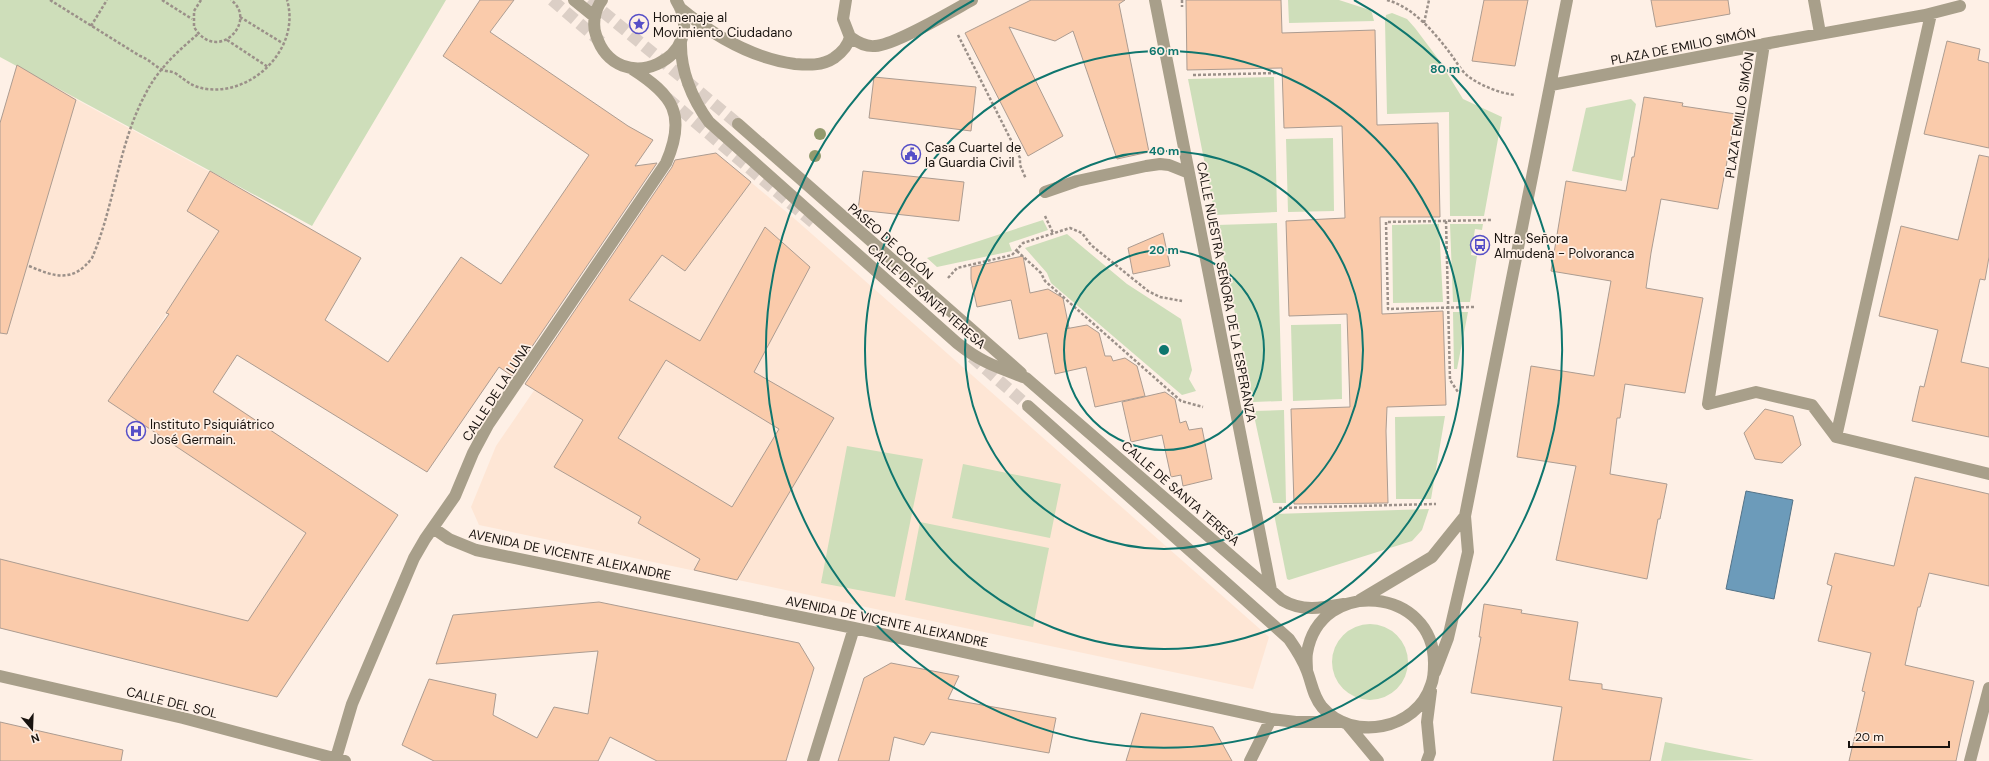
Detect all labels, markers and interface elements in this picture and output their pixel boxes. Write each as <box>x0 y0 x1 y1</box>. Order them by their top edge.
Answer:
place label: Homenaje al Movimiento Ciudadano <box>653 9 793 41</box>
place icon: Homenaje al Movimiento Ciudadano <box>628 13 650 35</box>
street label: PLAZA DE EMILIO SIMÓN <box>1609 24 1757 69</box>
text: 60 m <box>1149 43 1179 59</box>
street label: PLAZA EMILIO SIMÓN <box>1721 51 1758 179</box>
text: 80 m <box>1430 61 1460 77</box>
place label: Casa Cuartel de la Guardia Civil <box>925 139 1021 171</box>
public building icon: Casa Cuartel de la Guardia Civil <box>900 143 922 165</box>
text: 40 m <box>1149 143 1179 159</box>
street label: CALLE NUESTRA SEÑORA DE LA ESPERANZA <box>1193 161 1260 424</box>
street label: PASEO DE COLÓN <box>844 200 937 283</box>
place label: Ntra. Señora Almudena - Polvoranca <box>1494 230 1634 262</box>
bus stop icon: Ntra. Señora Almudena - Polvoranca <box>1469 234 1491 256</box>
street label: CALLE DE SANTA TERESA <box>864 240 990 353</box>
text: 20 m <box>1149 242 1179 258</box>
street label: CALLE DE LA LUNA <box>458 340 535 445</box>
centre of rings <box>1157 343 1171 357</box>
place label: Instituto Psiquiátrico José Germain. <box>150 416 275 448</box>
hospital icon: Instituto Psiquiátrico José Germain. <box>125 420 147 442</box>
street label: CALLE DE SANTA TERESA <box>1118 437 1244 550</box>
street label: AVENIDA DE VICENTE ALEIXANDRE <box>467 525 673 584</box>
street label: AVENIDA DE VICENTE ALEIXANDRE <box>784 592 990 651</box>
street label: CALLE DEL SOL <box>125 683 219 722</box>
north arrow <box>12 709 52 749</box>
scale bar <box>1849 723 1949 749</box>
text: 20 m <box>1855 729 1884 745</box>
text: N <box>29 731 41 746</box>

